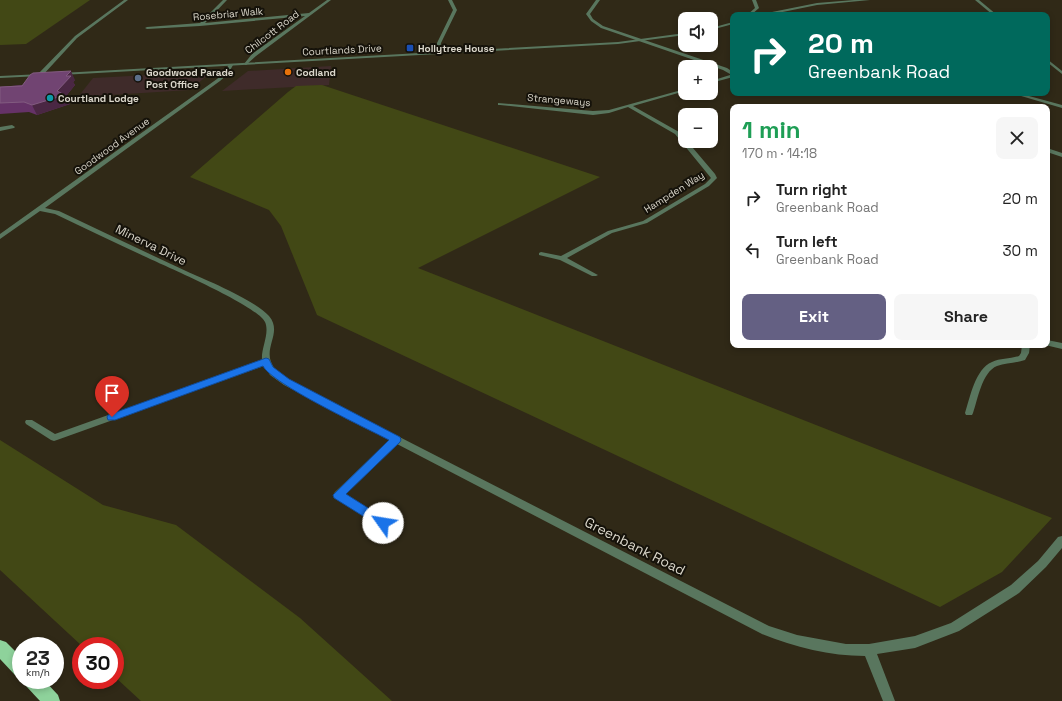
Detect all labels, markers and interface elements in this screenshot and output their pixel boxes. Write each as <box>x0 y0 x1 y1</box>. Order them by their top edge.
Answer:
street label: Rosebriar Walk <box>192 4 264 24</box>
street label: Chilcott Road <box>242 7 302 57</box>
map controls <box>678 12 718 148</box>
button: sound <box>678 12 718 52</box>
text: 20 m <box>808 25 874 61</box>
icon: right <box>742 28 794 80</box>
street label: Courtlands Drive <box>302 41 382 59</box>
place label: Hollytree House <box>418 42 495 55</box>
marker: Hollytree House <box>405 43 415 53</box>
button: + <box>678 60 718 100</box>
text: Greenbank Road <box>808 60 950 83</box>
place label: Goodwood Parade Post Office <box>146 66 234 91</box>
place label: Codland <box>296 66 336 79</box>
marker: Codland <box>283 67 293 77</box>
marker: Goodwood Parade Post Office <box>133 73 143 83</box>
street label: Strangeways <box>527 91 591 109</box>
place label: Courtland Lodge <box>58 92 139 105</box>
marker: Courtland Lodge <box>45 93 55 103</box>
button: − <box>678 108 718 148</box>
street label: Goodwood Avenue <box>72 114 152 178</box>
text: 1 min <box>742 114 801 145</box>
button: close <box>996 117 1038 159</box>
text: 170 m · 14:18 <box>742 145 817 162</box>
street label: Hampden Way <box>641 168 707 216</box>
text: Turn right <box>776 180 847 199</box>
icon: right <box>742 187 764 209</box>
text: 20 m <box>1003 189 1038 208</box>
text: Greenbank Road <box>776 199 879 216</box>
street label: Minerva Drive <box>113 221 189 269</box>
text: Turn left <box>776 232 838 251</box>
icon: left <box>742 239 764 261</box>
text: 30 m <box>1003 241 1038 260</box>
text: Greenbank Road <box>776 251 879 268</box>
button: Exit <box>742 294 886 340</box>
button: Share <box>894 294 1038 340</box>
pin <box>95 376 129 417</box>
icon: arrive <box>101 382 123 404</box>
position arrow <box>362 502 404 544</box>
street label: Greenbank Road <box>582 513 688 579</box>
speed limit sign: 30 <box>72 637 124 689</box>
text: 23 <box>26 645 50 671</box>
text: km/h <box>26 666 50 679</box>

